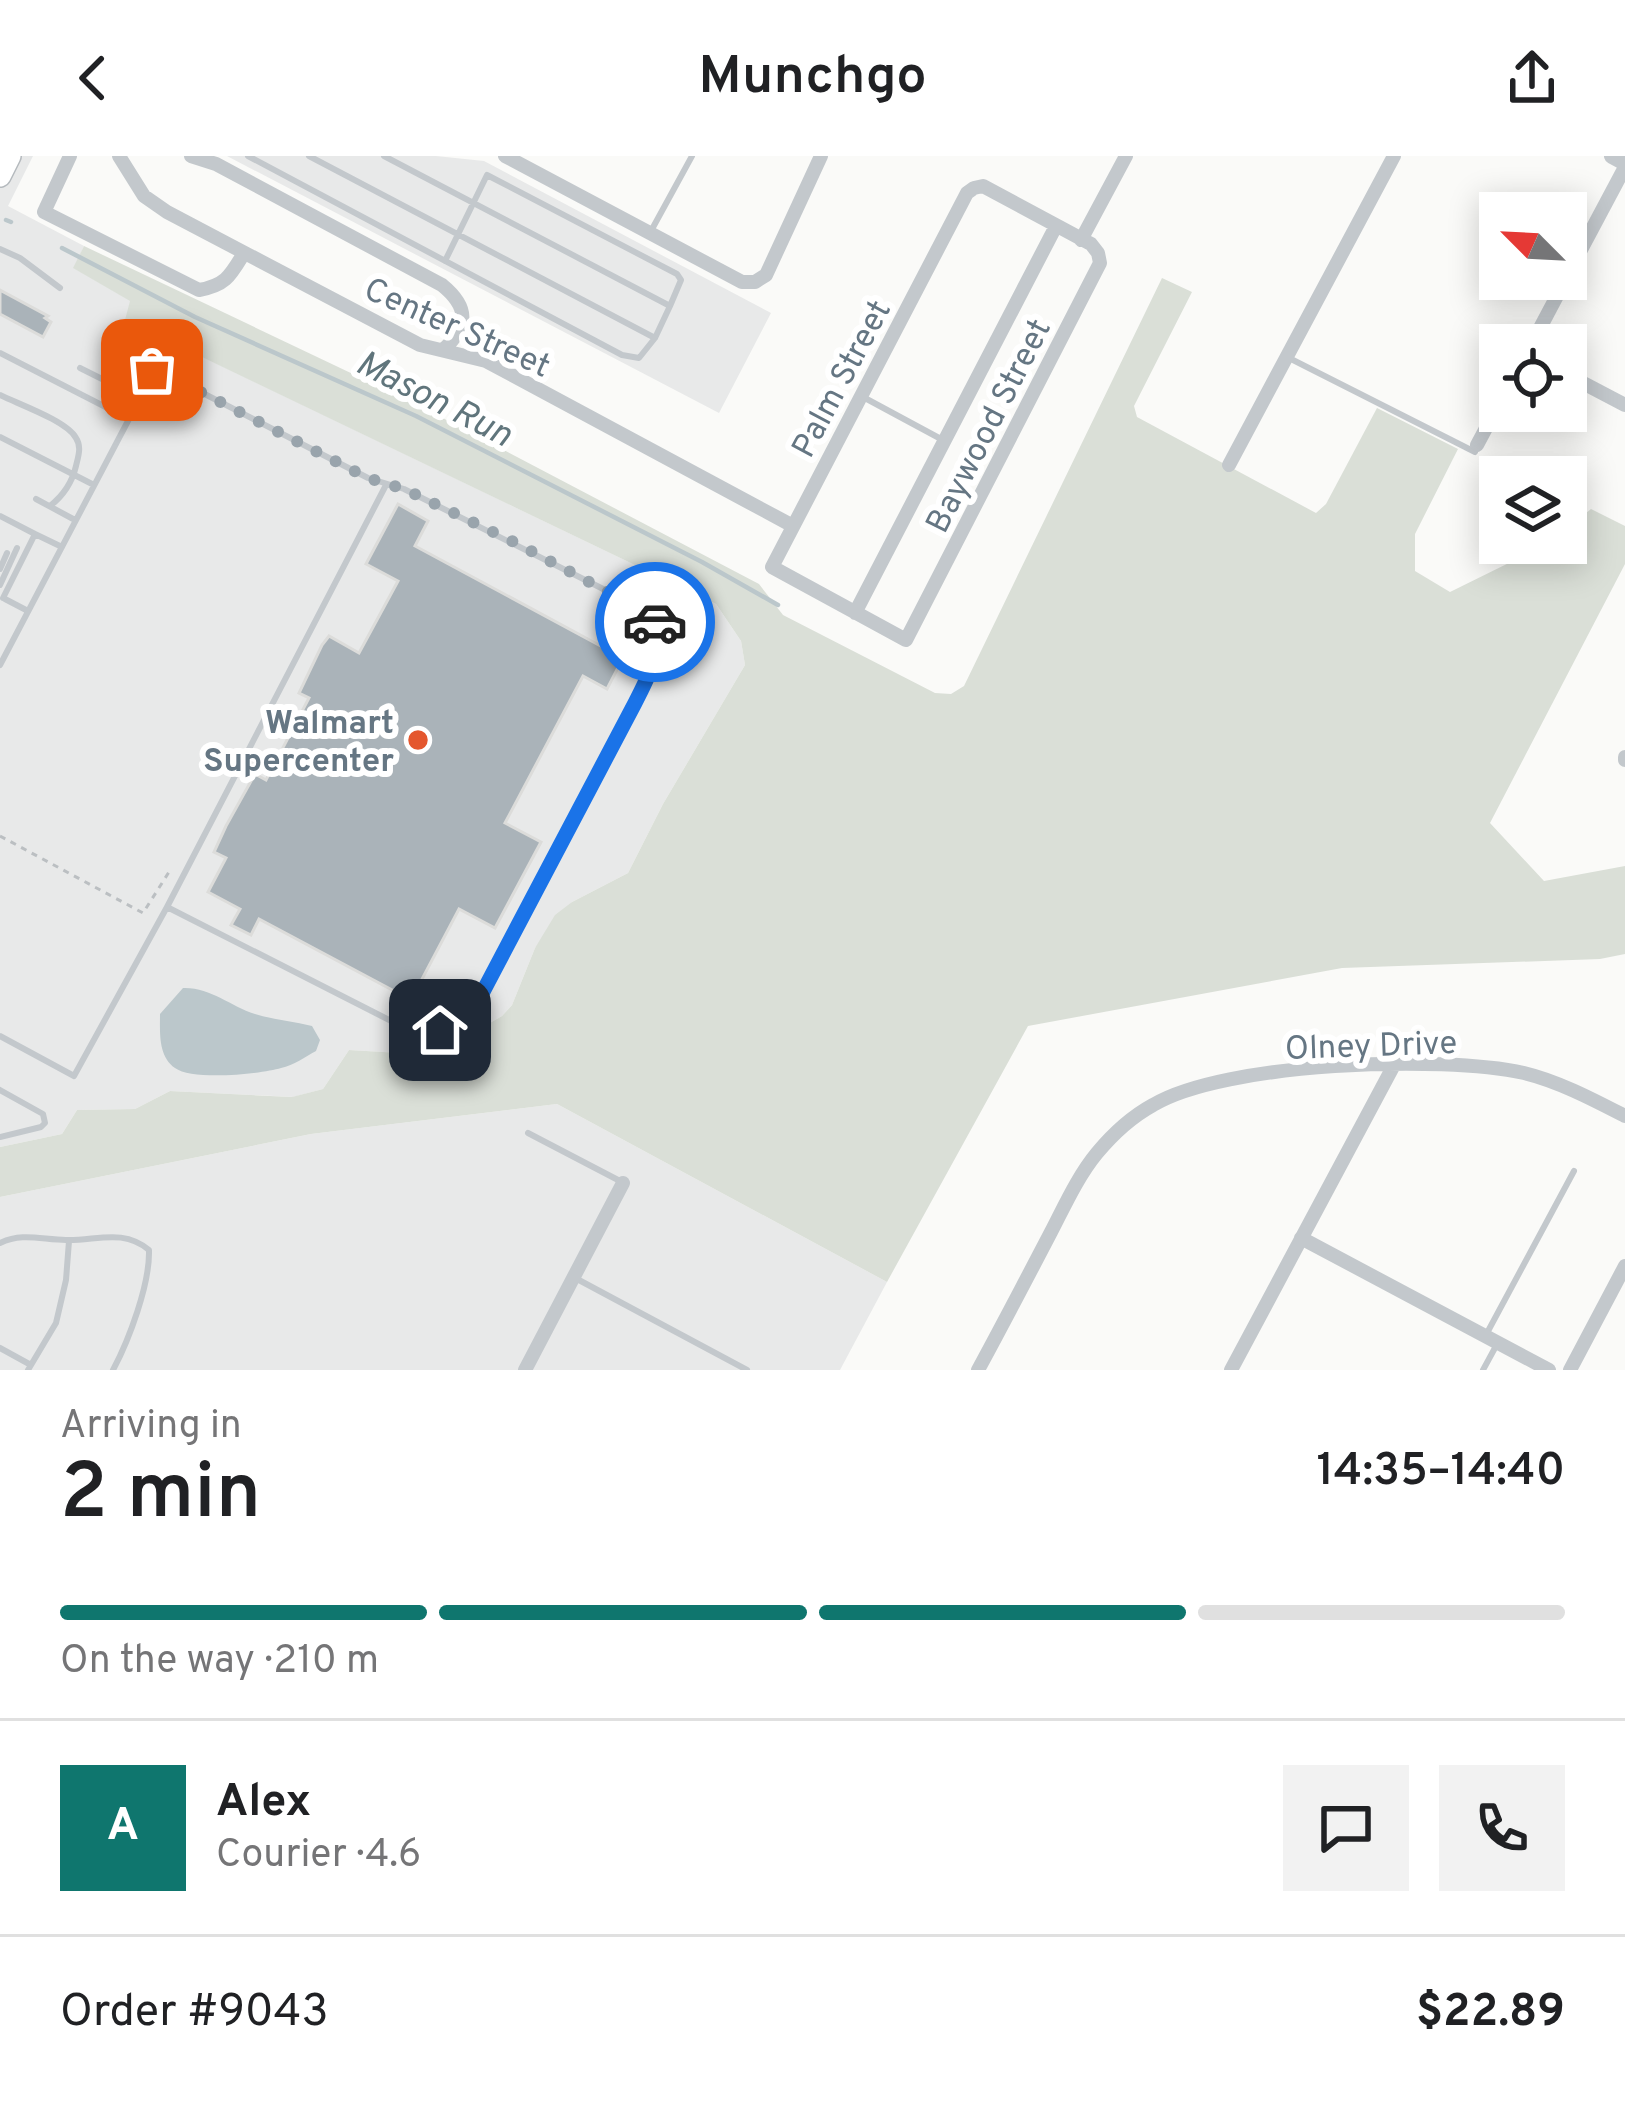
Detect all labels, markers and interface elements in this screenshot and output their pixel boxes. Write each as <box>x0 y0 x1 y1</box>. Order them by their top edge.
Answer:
text: Munchgo <box>698 44 927 113</box>
icon: back <box>60 45 126 111</box>
icon: share <box>1499 45 1565 111</box>
north arrow <box>1479 192 1587 300</box>
map controls <box>1479 192 1587 564</box>
street label: Center Street <box>357 270 556 389</box>
street label: Palm Street <box>784 294 903 466</box>
street label: Baywood Street <box>919 313 1063 541</box>
pin <box>101 319 203 421</box>
button: locate <box>1479 324 1587 432</box>
icon: bag <box>119 337 185 403</box>
water label: Mason Run <box>347 342 519 460</box>
button: layers <box>1479 456 1587 564</box>
courier <box>595 562 715 682</box>
icon: car <box>622 589 688 655</box>
place label: Walmart Supercenter <box>203 704 394 784</box>
marker: Walmart Supercenter <box>405 727 431 753</box>
pin <box>389 979 491 1081</box>
icon: home <box>407 997 473 1063</box>
street label: Olney Drive <box>1284 1024 1458 1072</box>
text: Arriving in <box>60 1403 242 1452</box>
text: 14:35–14:40 <box>1317 1444 1565 1501</box>
text: 2 min <box>60 1447 261 1546</box>
text: On the way · 210 m <box>60 1638 379 1687</box>
button: chat <box>1283 1765 1409 1891</box>
button: phone <box>1439 1765 1565 1891</box>
text: Alex <box>216 1775 311 1832</box>
text: A <box>107 1799 139 1856</box>
text: Courier · 4.6 <box>216 1832 421 1881</box>
text: Order #9043 <box>60 1985 329 2042</box>
text: $22.89 <box>1416 1985 1565 2042</box>

